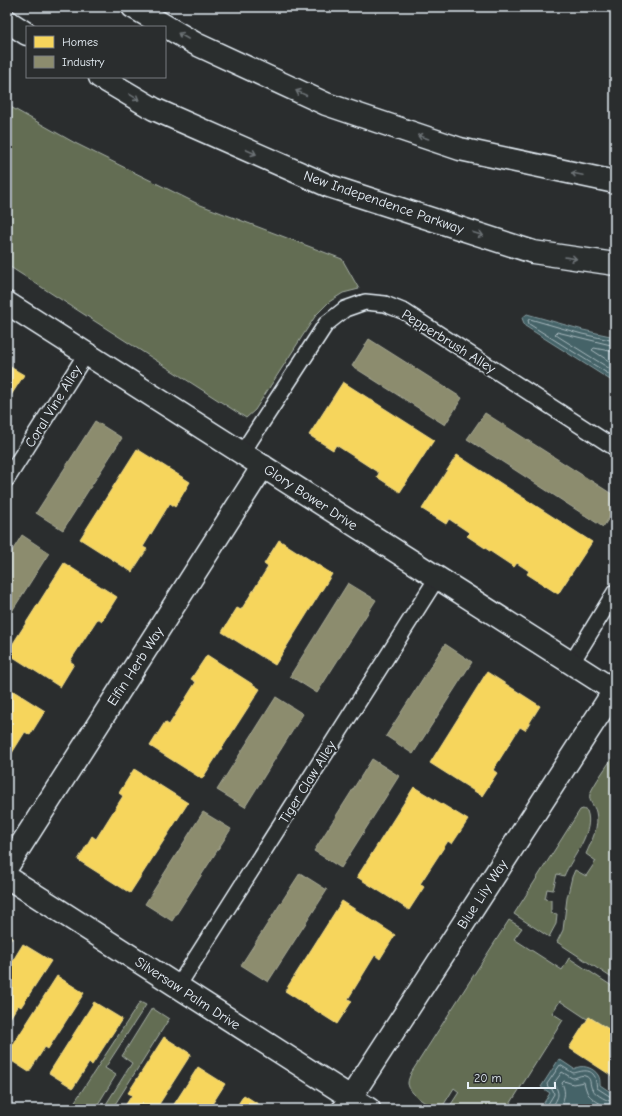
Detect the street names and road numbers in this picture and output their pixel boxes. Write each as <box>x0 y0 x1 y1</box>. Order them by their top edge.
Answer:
street label: New Independence Parkway <box>302 167 467 238</box>
street label: Pepperbrush Alley <box>399 306 499 377</box>
street label: Coral Vine Alley <box>21 361 86 451</box>
street label: Glory Bower Drive <box>261 461 361 534</box>
street label: Elfin Herb Way <box>104 623 168 709</box>
street label: Tiger Claw Alley <box>275 737 340 827</box>
street label: Blue Lily Way <box>454 856 512 932</box>
street label: Silversaw Palm Drive <box>132 953 244 1034</box>

